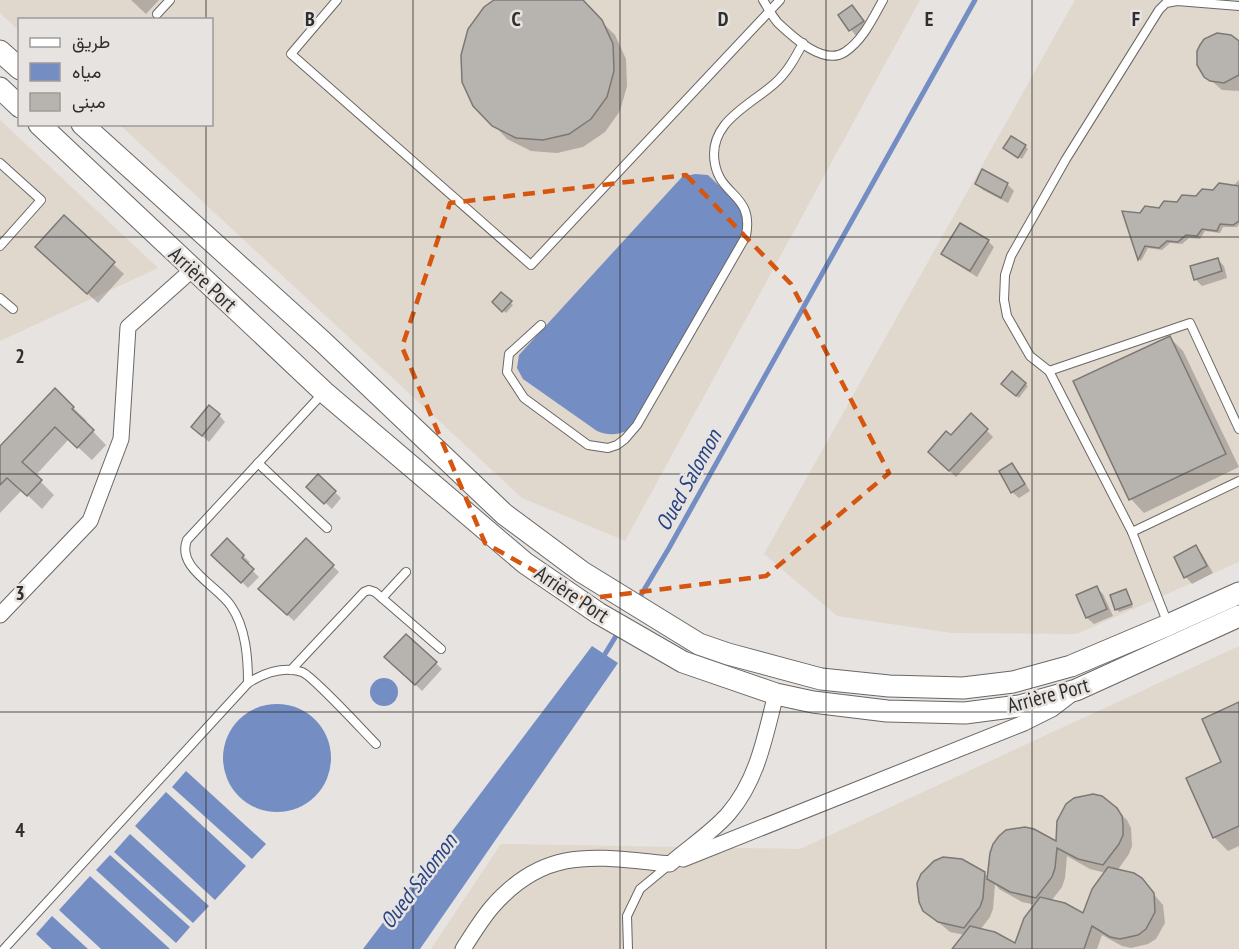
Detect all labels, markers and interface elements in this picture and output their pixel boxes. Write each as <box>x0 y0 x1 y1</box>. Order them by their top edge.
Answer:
text: B <box>305 6 315 32</box>
text: C <box>511 6 521 32</box>
text: D <box>718 6 729 32</box>
text: E <box>925 6 933 32</box>
text: F <box>1132 6 1140 32</box>
legend <box>18 18 213 126</box>
text: طريق <box>72 30 110 53</box>
text: مياه <box>72 60 101 83</box>
text: مبنى <box>72 90 106 113</box>
street label: Arrière Port <box>163 241 243 318</box>
text: 2 <box>15 343 25 369</box>
water label: Oued Salomon <box>649 423 728 535</box>
street label: Arrière Port <box>530 559 614 629</box>
text: 3 <box>15 580 25 606</box>
street label: Arrière Port <box>1004 671 1092 719</box>
text: 4 <box>15 817 25 843</box>
water label: Oued Salomon <box>373 827 463 934</box>

